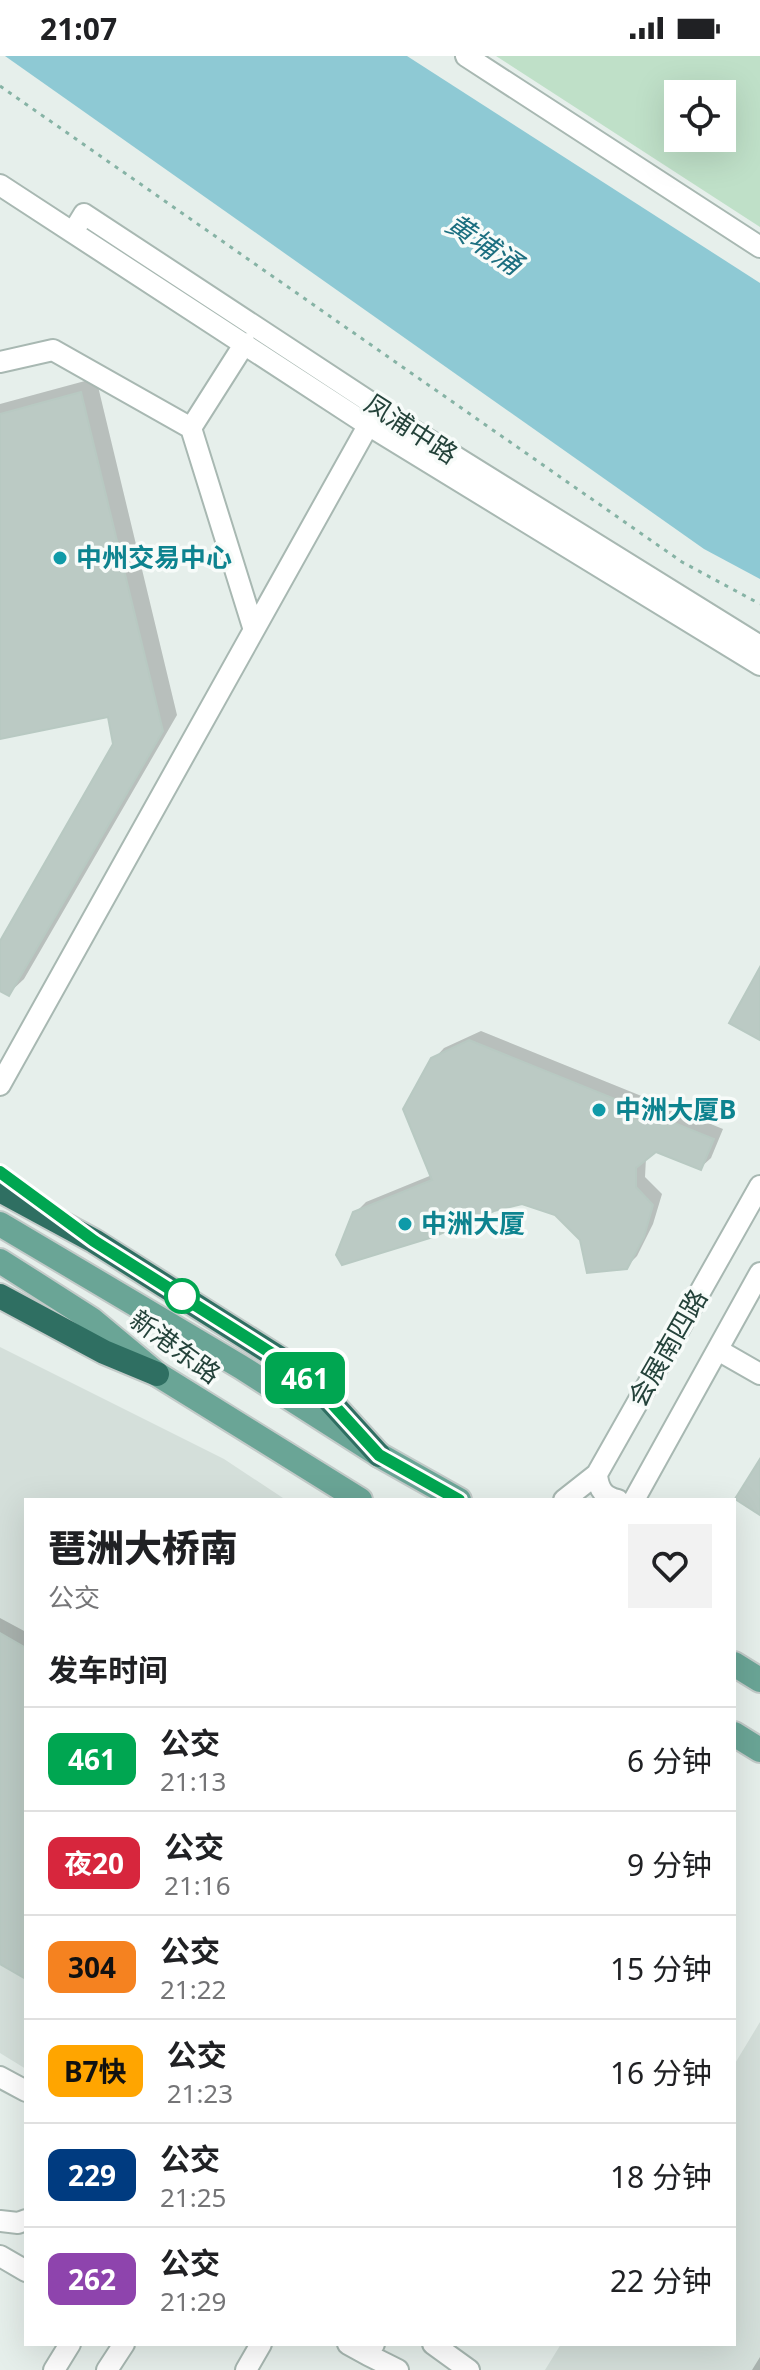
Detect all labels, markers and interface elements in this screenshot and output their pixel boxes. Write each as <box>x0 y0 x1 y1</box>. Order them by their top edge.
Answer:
text: 21:07 <box>40 8 117 49</box>
map controls <box>664 80 736 152</box>
button: locate <box>664 80 736 152</box>
water label: 黄埔涌 <box>439 204 532 284</box>
street label: 凤浦中路 <box>358 385 465 472</box>
place label: 中州交易中心 <box>76 539 232 575</box>
marker: 中州交易中心 <box>51 549 69 567</box>
place label: 中洲大厦B <box>615 1091 736 1127</box>
marker: 中洲大厦B <box>590 1101 608 1119</box>
place label: 中洲大厦 <box>421 1205 525 1241</box>
marker: 中洲大厦 <box>396 1215 414 1233</box>
unlabelled marker <box>165 1279 199 1313</box>
street label: 会展南四路 <box>619 1282 715 1413</box>
street label: 新港东路 <box>123 1301 228 1391</box>
line badge: 461 <box>259 1352 351 1404</box>
text: 461 <box>281 1359 329 1397</box>
text: 琶洲大桥南 <box>48 1521 238 1573</box>
button: heart <box>628 1524 712 1608</box>
text: 公交 <box>48 1579 100 1615</box>
text: 发车时间 <box>48 1649 168 1690</box>
text: 公交 <box>160 1722 220 1763</box>
text: 461 <box>68 1740 116 1778</box>
text: 6 分钟 <box>627 1740 712 1781</box>
text: 21:13 <box>160 1763 226 1799</box>
text: 公交 <box>164 1826 224 1867</box>
text: 夜20 <box>64 1844 124 1882</box>
text: 9 分钟 <box>627 1844 712 1885</box>
text: 21:16 <box>164 1867 231 1903</box>
text: 公交 <box>160 1930 220 1971</box>
text: 304 <box>68 1948 116 1986</box>
text: 15 分钟 <box>610 1948 712 1989</box>
text: 21:22 <box>160 1971 226 2007</box>
text: 公交 <box>167 2034 227 2075</box>
text: B7快 <box>64 2052 127 2090</box>
text: 16 分钟 <box>610 2052 712 2093</box>
text: 21:23 <box>167 2075 233 2111</box>
text: 公交 <box>160 2138 220 2179</box>
text: 229 <box>68 2156 116 2194</box>
text: 18 分钟 <box>610 2156 712 2197</box>
text: 21:25 <box>160 2179 226 2215</box>
text: 公交 <box>160 2242 220 2283</box>
text: 262 <box>68 2260 116 2298</box>
text: 22 分钟 <box>610 2260 712 2301</box>
text: 21:29 <box>160 2283 226 2319</box>

